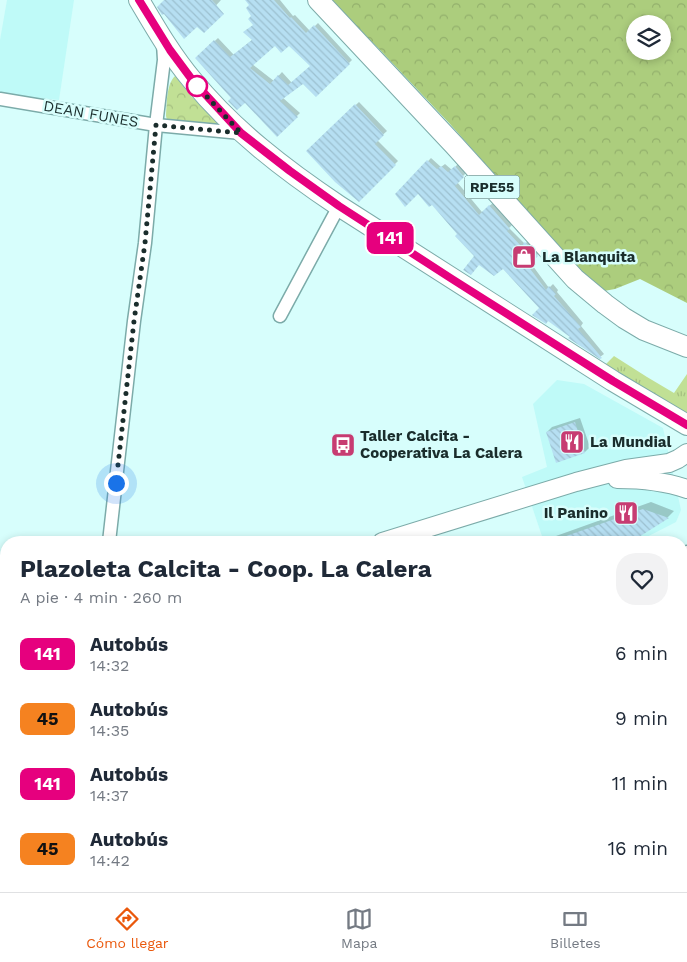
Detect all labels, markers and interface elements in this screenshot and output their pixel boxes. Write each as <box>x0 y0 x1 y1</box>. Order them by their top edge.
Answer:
map controls <box>626 15 671 60</box>
button: layers <box>626 15 671 60</box>
unlabelled marker <box>186 75 208 97</box>
street label: DEAN FUNES <box>42 97 140 131</box>
road number: RPE55 <box>464 176 520 198</box>
line badge: 141 <box>361 222 419 254</box>
text: 141 <box>377 227 403 248</box>
shop icon: La Blanquita <box>511 244 537 270</box>
place label: La Blanquita <box>542 248 636 266</box>
place label: Taller Calcita - Cooperativa La Calera <box>360 427 523 462</box>
restaurant icon: La Mundial <box>559 429 585 455</box>
bus stop icon: Taller Calcita - Cooperativa La Calera <box>330 432 356 458</box>
place label: La Mundial <box>590 433 672 451</box>
your location <box>104 471 129 496</box>
restaurant icon: Il Panino <box>613 500 639 526</box>
place label: Il Panino <box>544 504 608 522</box>
button: heart <box>616 553 668 605</box>
text: Plazoleta Calcita - Coop. La Calera <box>20 555 432 583</box>
text: A pie · 4 min · 260 m <box>20 588 182 607</box>
text: Autobús <box>90 633 168 656</box>
text: 6 min <box>615 642 668 665</box>
text: 141 <box>34 643 61 664</box>
text: 14:32 <box>90 656 129 675</box>
text: Autobús <box>90 698 168 721</box>
text: 9 min <box>615 707 668 730</box>
text: 45 <box>36 708 59 729</box>
text: 14:35 <box>90 721 129 740</box>
text: Autobús <box>90 763 168 786</box>
text: 11 min <box>612 772 668 795</box>
text: 141 <box>34 773 61 794</box>
text: 14:37 <box>90 786 128 805</box>
text: Autobús <box>90 828 168 851</box>
text: 16 min <box>608 837 668 860</box>
text: 45 <box>36 838 59 859</box>
text: 14:42 <box>90 851 130 870</box>
tab: Cómo llegar <box>86 905 169 951</box>
tab: Mapa <box>341 905 378 951</box>
tab: Billetes <box>550 905 601 951</box>

